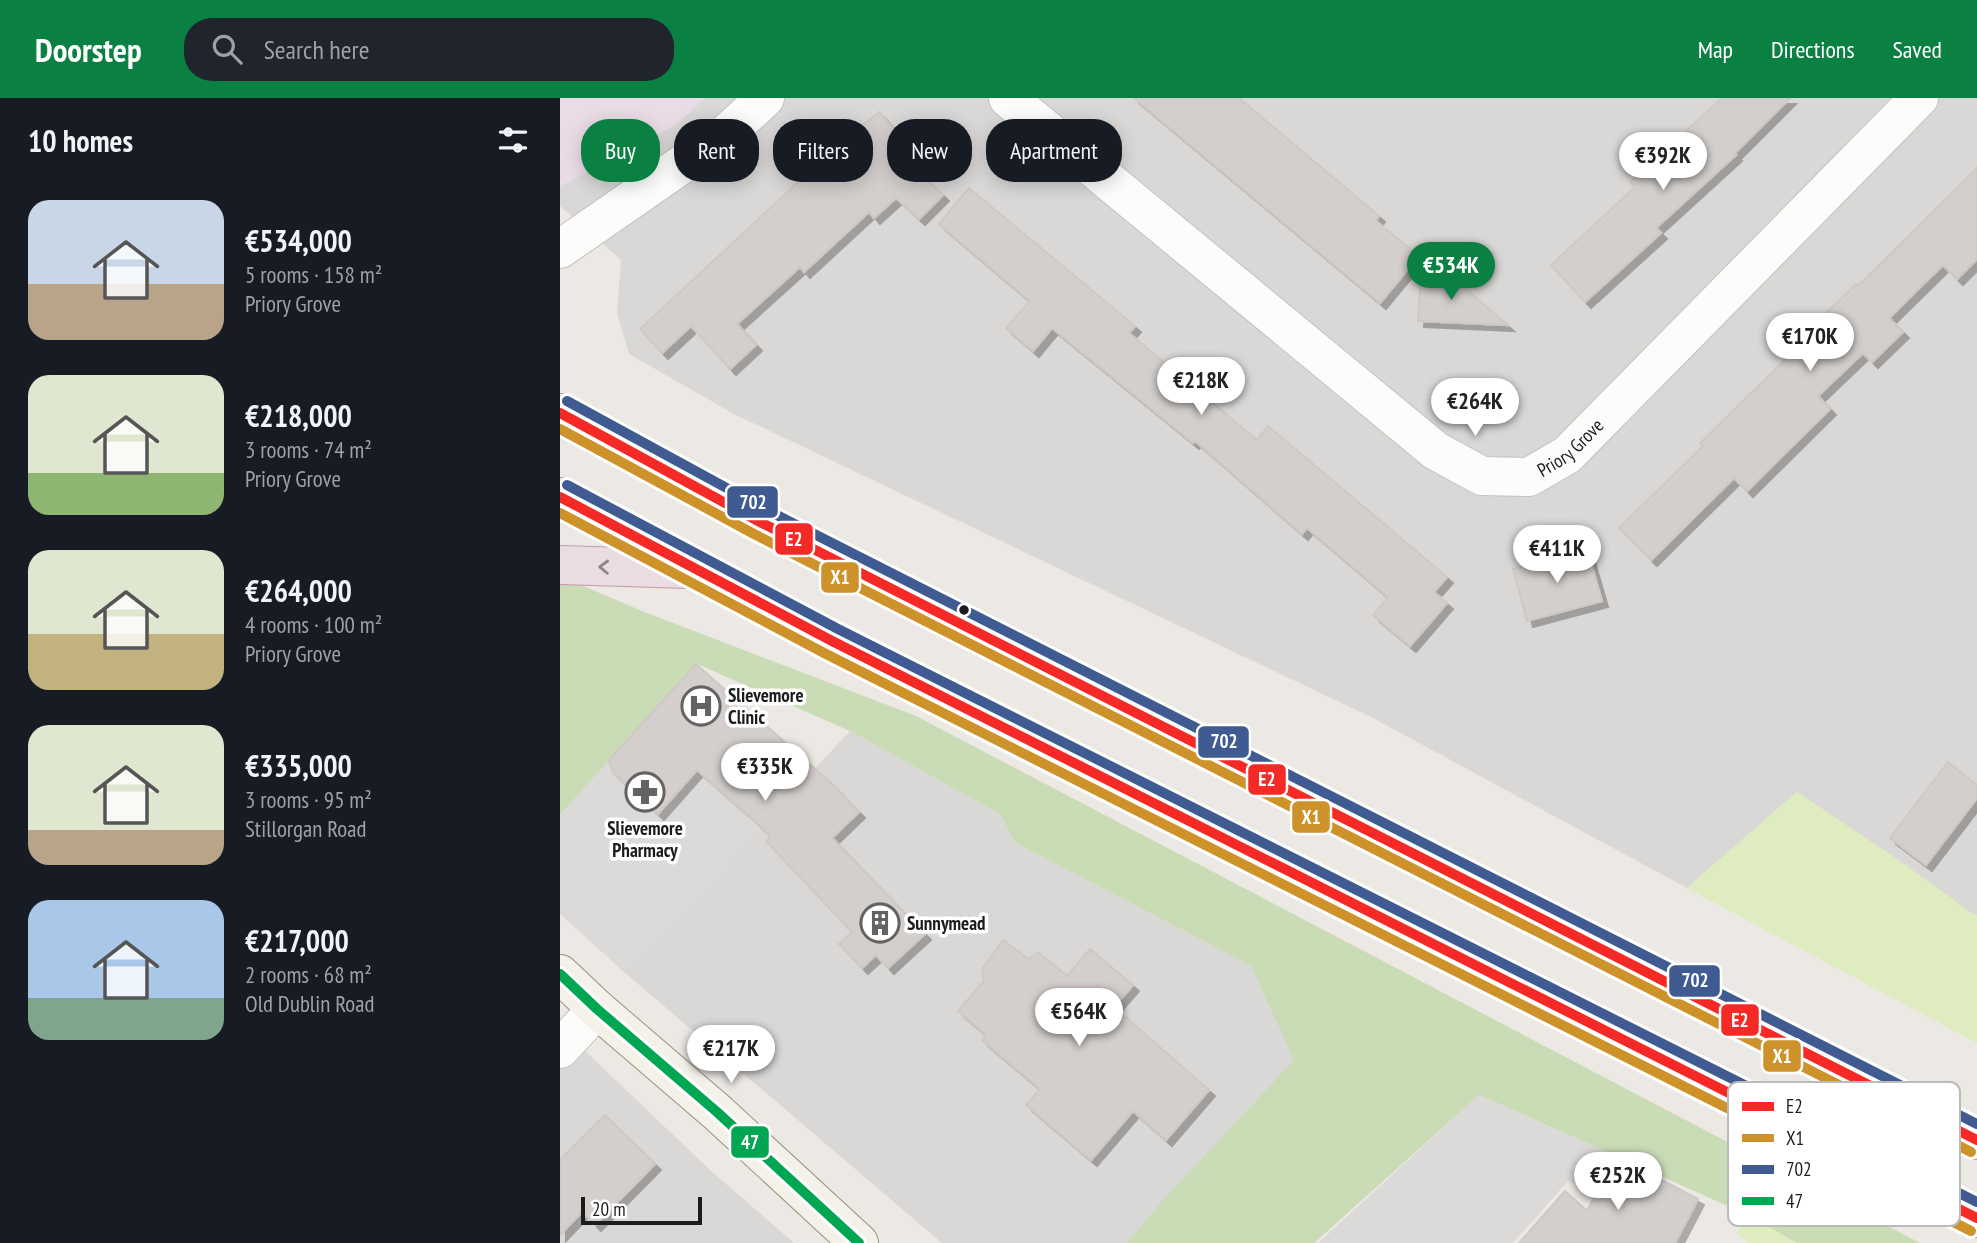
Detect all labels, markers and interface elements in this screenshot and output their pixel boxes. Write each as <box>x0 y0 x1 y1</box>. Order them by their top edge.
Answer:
search box <box>184 18 674 81</box>
text: Doorstep <box>35 28 142 71</box>
icon: search <box>208 30 246 68</box>
text: Search here <box>264 33 369 66</box>
text: Map <box>1698 34 1733 65</box>
text: Directions <box>1771 34 1855 65</box>
text: Saved <box>1893 34 1942 65</box>
chip: Buy <box>581 119 660 182</box>
chip: Rent <box>674 119 759 182</box>
chip: Filters <box>773 119 873 182</box>
chip: New <box>887 119 972 182</box>
chip: Apartment <box>986 119 1122 182</box>
text: 10 homes <box>28 121 133 160</box>
icon: filters <box>494 121 532 159</box>
pin: €392K <box>1614 132 1712 192</box>
text: €392K <box>1635 140 1691 169</box>
text: €534,000 <box>245 221 352 260</box>
icon: home <box>84 228 168 312</box>
pin: €534K <box>1402 242 1500 302</box>
text: €534K <box>1423 250 1479 279</box>
text: 5 rooms · 158 m² <box>245 260 382 289</box>
text: Priory Grove <box>245 289 341 318</box>
pin: €170K <box>1761 314 1859 373</box>
text: €170K <box>1782 321 1838 350</box>
pin: €218K <box>1152 358 1250 417</box>
text: €218K <box>1173 365 1229 394</box>
pin: €264K <box>1426 378 1524 438</box>
text: €264K <box>1447 386 1503 415</box>
text: €218,000 <box>245 396 352 435</box>
icon: home <box>84 403 168 487</box>
street label: Priory Grove <box>1533 413 1608 482</box>
text: 3 rooms · 74 m² <box>245 435 372 464</box>
text: Priory Grove <box>245 464 341 493</box>
line badge: 702 <box>726 485 779 519</box>
text: 702 <box>739 490 767 514</box>
line badge: E2 <box>774 522 814 556</box>
pin: €411K <box>1508 526 1606 585</box>
text: E2 <box>785 527 803 551</box>
text: €411K <box>1529 533 1585 562</box>
one-way arrow <box>599 559 610 574</box>
line badge: X1 <box>820 561 860 594</box>
text: X1 <box>830 565 850 589</box>
text: €264,000 <box>245 571 352 610</box>
icon: home <box>84 578 168 662</box>
unlabelled marker <box>957 603 971 617</box>
text: 4 rooms · 100 m² <box>245 610 382 639</box>
text: Priory Grove <box>245 639 341 668</box>
place label: Slievemore Clinic <box>728 683 804 729</box>
hospital icon: Slievemore Clinic <box>680 685 722 727</box>
line badge: 702 <box>1197 725 1250 759</box>
text: 702 <box>1210 729 1238 753</box>
pin: €335K <box>716 744 814 803</box>
text: €335,000 <box>245 746 352 785</box>
text: €335K <box>737 751 793 780</box>
icon: home <box>84 753 168 837</box>
line badge: E2 <box>1247 763 1287 796</box>
text: E2 <box>1258 767 1276 791</box>
pharmacy icon: Slievemore Pharmacy <box>624 771 666 813</box>
text: 3 rooms · 95 m² <box>245 785 372 814</box>
line badge: X1 <box>1291 800 1331 834</box>
text: X1 <box>1301 805 1321 829</box>
text: Stillorgan Road <box>245 814 366 843</box>
place label: Slievemore Pharmacy <box>607 816 683 862</box>
building icon: Sunnymead <box>859 902 901 944</box>
place label: Sunnymead <box>907 911 986 935</box>
text: €217,000 <box>245 921 349 960</box>
icon: home <box>84 928 168 1012</box>
text: 2 rooms · 68 m² <box>245 960 372 989</box>
line badge: 702 <box>1668 964 1721 998</box>
text: 702 <box>1681 968 1709 992</box>
pin: €564K <box>1030 988 1128 1048</box>
text: Old Dublin Road <box>245 989 374 1018</box>
text: €564K <box>1051 996 1107 1025</box>
line badge: E2 <box>1720 1003 1760 1037</box>
text: E2 <box>1731 1008 1749 1032</box>
pin: €217K <box>682 1026 780 1085</box>
text: €217K <box>703 1033 759 1062</box>
line badge: X1 <box>1762 1039 1802 1073</box>
text: X1 <box>1772 1044 1792 1068</box>
legend <box>1728 1082 1960 1226</box>
text: E2 <box>1786 1094 1803 1118</box>
line badge: 47 <box>730 1125 770 1159</box>
text: X1 <box>1786 1126 1804 1150</box>
text: 47 <box>741 1130 759 1154</box>
pin: €252K <box>1569 1152 1667 1212</box>
text: 702 <box>1786 1157 1812 1181</box>
text: €252K <box>1590 1160 1646 1189</box>
text: 47 <box>1786 1189 1803 1213</box>
scale bar <box>581 1194 702 1226</box>
text: 20 m <box>592 1197 626 1221</box>

